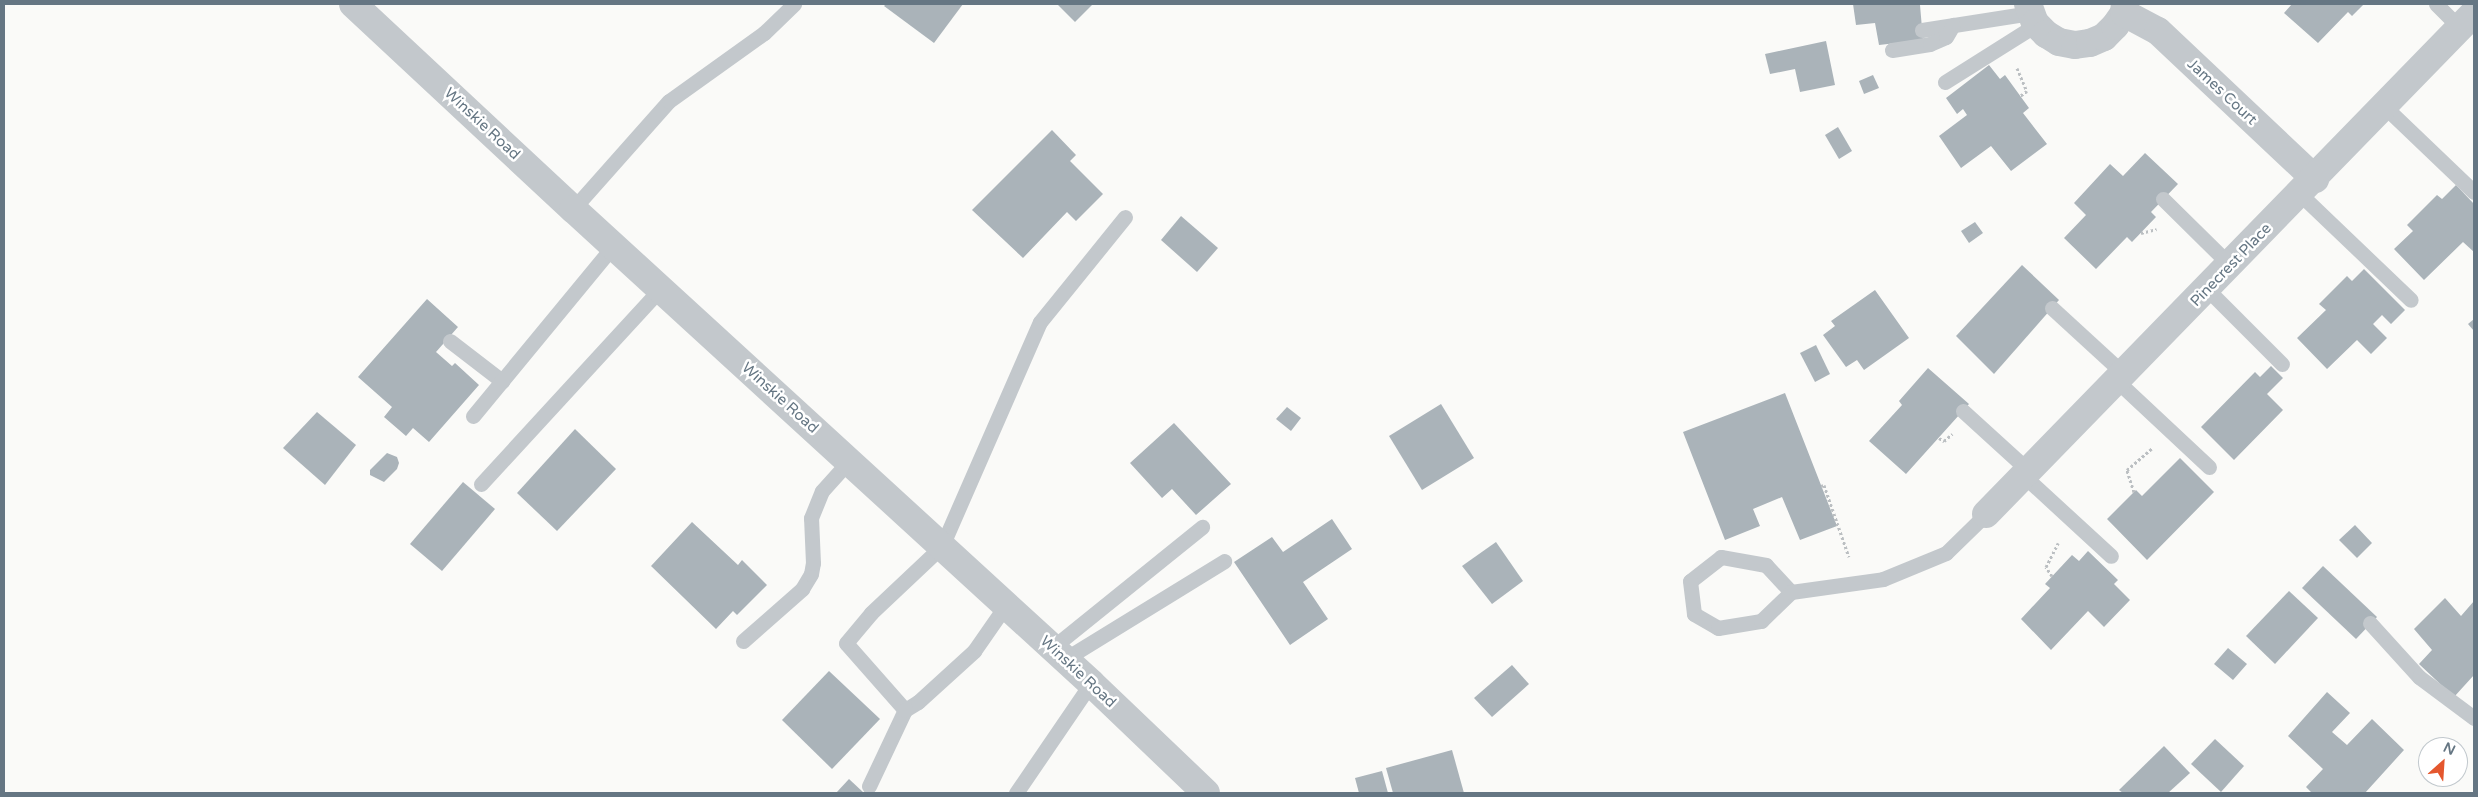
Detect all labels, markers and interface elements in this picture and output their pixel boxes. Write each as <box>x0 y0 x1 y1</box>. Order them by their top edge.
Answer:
street label: James Court <box>2183 55 2261 129</box>
street label: Winskie Road <box>440 84 524 164</box>
street label: Pinecrest Place <box>2187 220 2275 310</box>
street label: Winskie Road <box>738 359 822 437</box>
street label: Winskie Road <box>1036 632 1120 712</box>
north arrow <box>2418 737 2468 787</box>
text: N <box>2441 739 2458 759</box>

